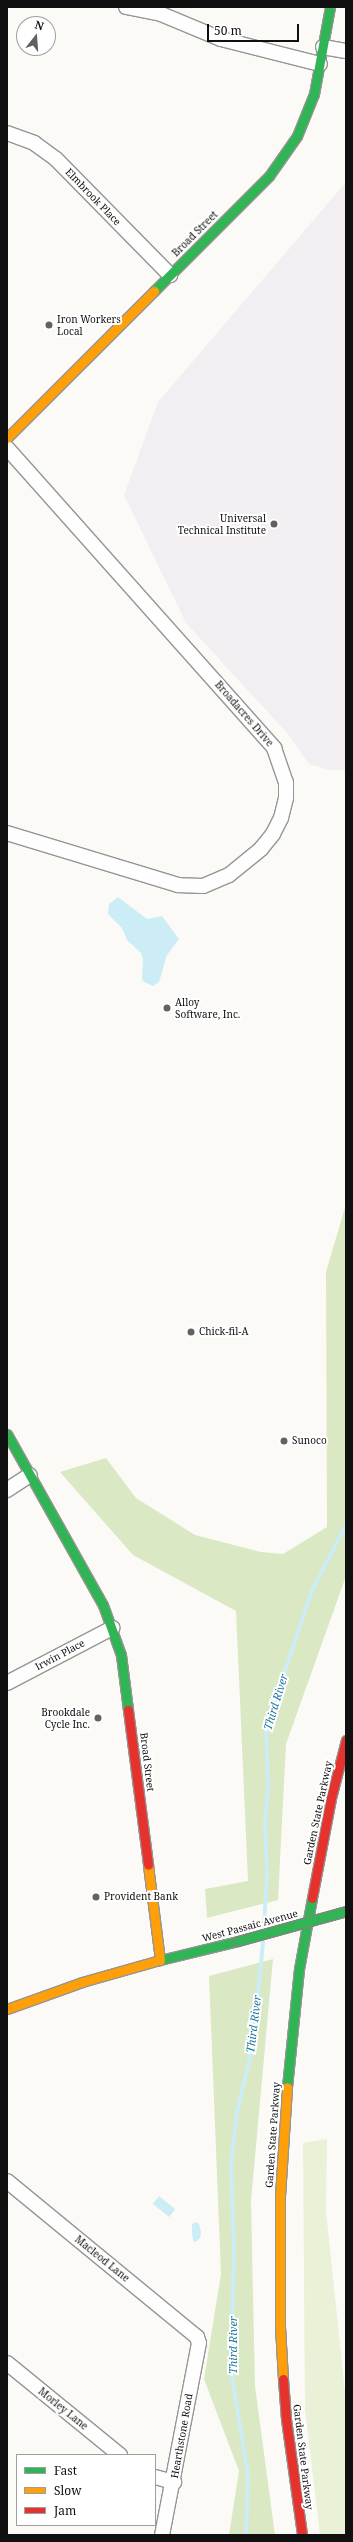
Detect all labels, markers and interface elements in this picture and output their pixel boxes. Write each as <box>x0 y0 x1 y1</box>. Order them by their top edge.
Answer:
north arrow <box>16 16 56 56</box>
scale bar <box>209 16 301 42</box>
text: N <box>33 17 46 33</box>
text: 50 m <box>214 22 242 39</box>
street label: Elmbrook Place <box>63 166 123 228</box>
street label: Broad Street <box>170 209 220 259</box>
place label: Iron Workers Local <box>57 313 121 336</box>
marker: Iron Workers Local <box>44 320 54 330</box>
place label: Universal Technical Institute <box>178 512 266 536</box>
marker: Universal Technical Institute <box>269 519 279 529</box>
street label: Broadacres Drive <box>212 679 276 749</box>
place label: Alloy Software, Inc. <box>175 996 240 1020</box>
marker: Alloy Software, Inc. <box>162 1003 172 1013</box>
place label: Chick-fil-A <box>199 1326 248 1338</box>
marker: Chick-fil-A <box>186 1327 196 1337</box>
place label: Sunoco <box>292 1435 327 1447</box>
marker: Sunoco <box>279 1436 289 1446</box>
street label: Irwin Place <box>33 1637 87 1673</box>
water label: Third River <box>261 1672 291 1732</box>
place label: Brookdale Cycle Inc. <box>41 1706 90 1730</box>
marker: Brookdale Cycle Inc. <box>93 1713 103 1723</box>
street label: Broad Street <box>137 1732 157 1792</box>
street label: Garden State Parkway <box>301 1760 335 1866</box>
place label: Provident Bank <box>104 1891 178 1903</box>
marker: Provident Bank <box>91 1892 101 1902</box>
street label: West Passaic Avenue <box>201 1907 299 1945</box>
water label: Third River <box>244 1994 264 2054</box>
street label: Garden State Parkway <box>263 2082 283 2188</box>
street label: Macleod Lane <box>72 2233 132 2285</box>
water label: Third River <box>226 2316 240 2374</box>
street label: Morley Lane <box>36 2385 90 2433</box>
street label: Hearthstone Road <box>169 2393 195 2479</box>
street label: Garden State Parkway <box>291 2404 315 2510</box>
legend <box>16 2454 156 2526</box>
text: Fast <box>54 2462 77 2479</box>
text: Slow <box>54 2482 82 2499</box>
text: Jam <box>54 2502 76 2519</box>

